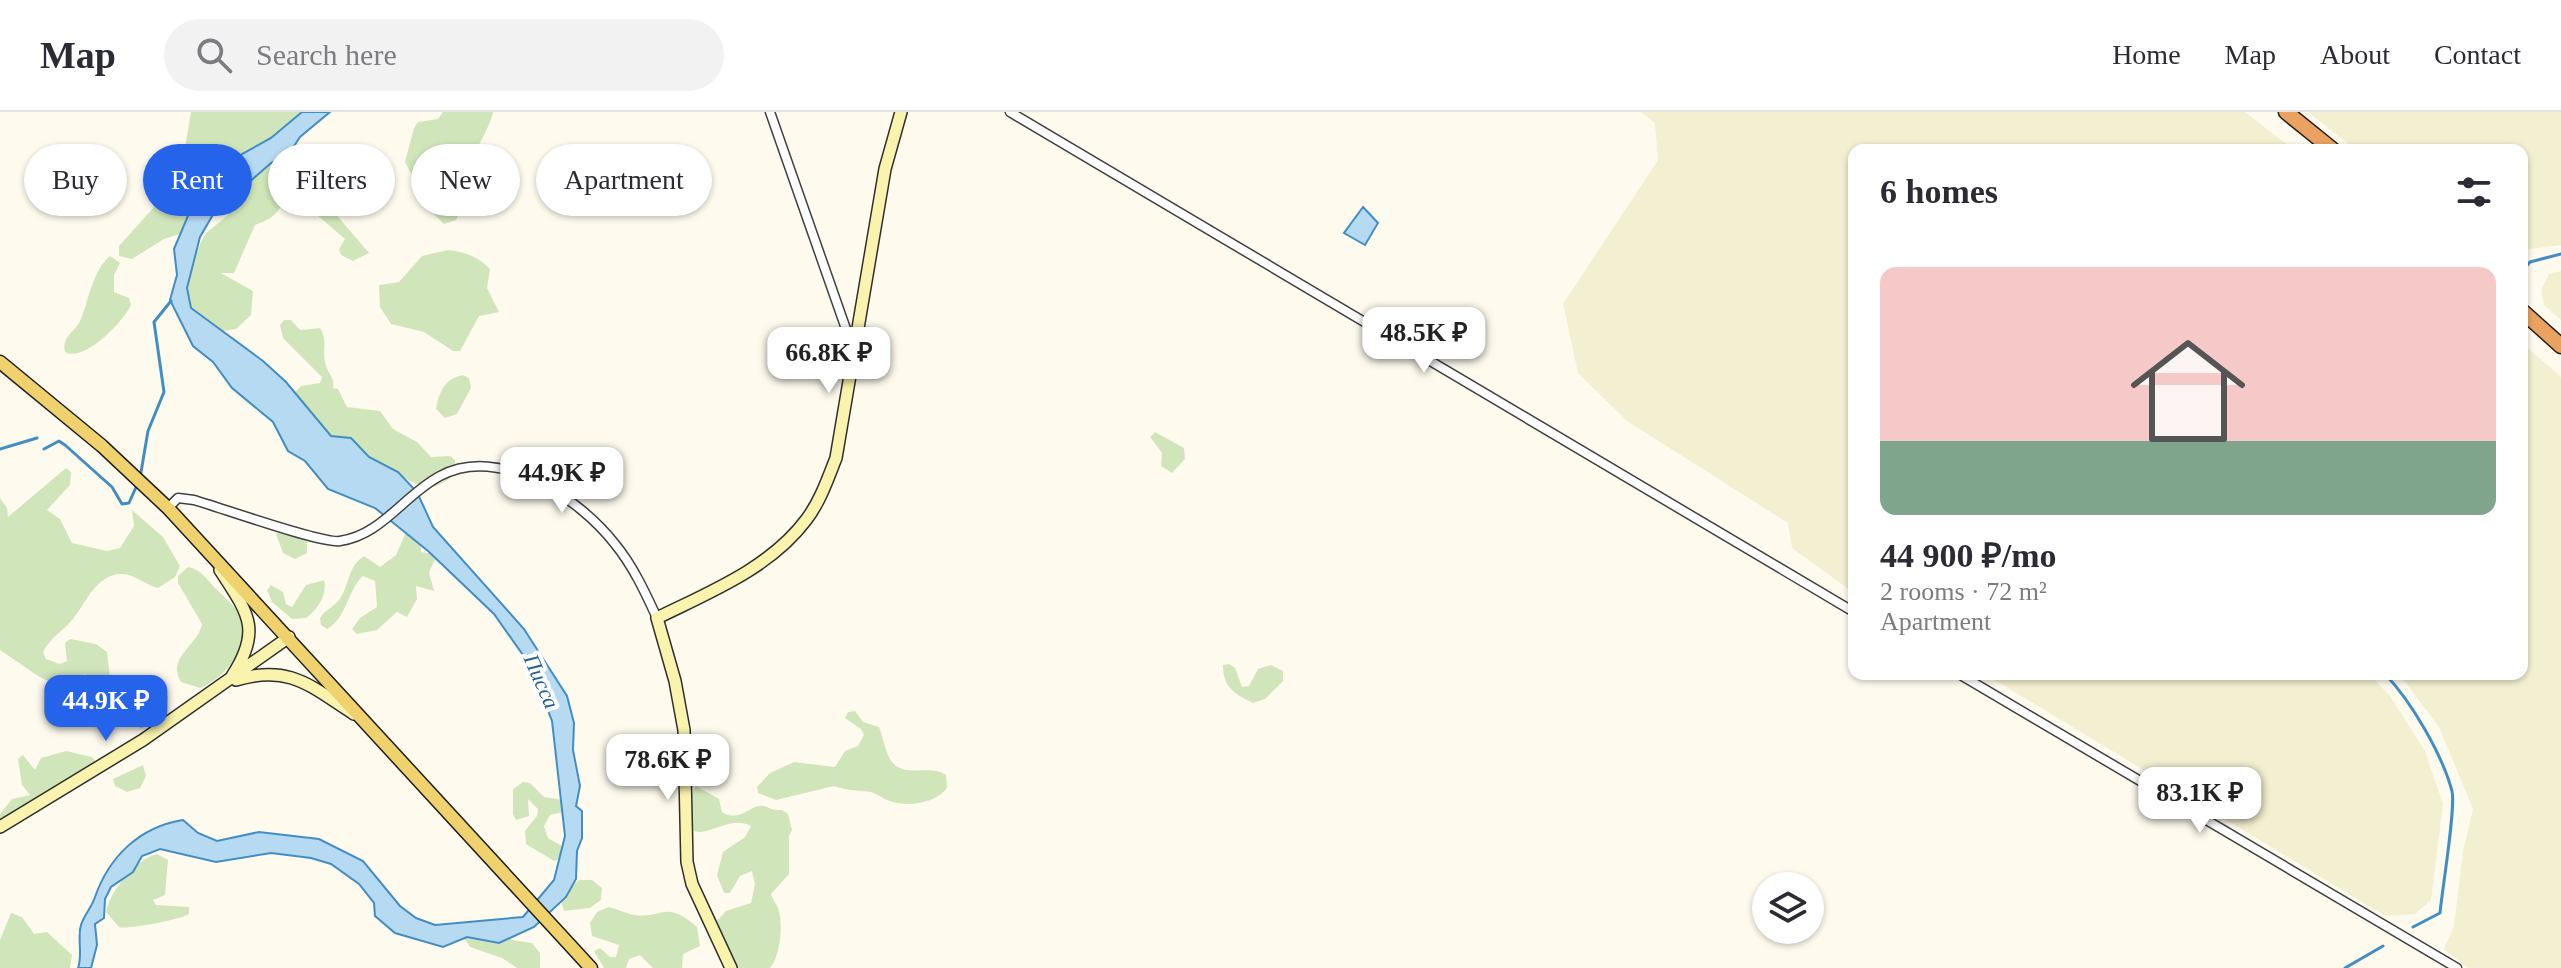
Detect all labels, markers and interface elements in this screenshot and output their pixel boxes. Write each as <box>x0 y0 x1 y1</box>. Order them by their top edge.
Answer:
search box <box>164 19 724 91</box>
icon: search <box>192 33 236 77</box>
text: Map <box>40 34 116 76</box>
text: Search here <box>256 38 397 71</box>
text: Home <box>2112 39 2181 70</box>
text: Map <box>2225 39 2276 70</box>
text: About <box>2320 39 2390 70</box>
text: Contact <box>2434 39 2521 70</box>
chip: Buy <box>24 144 127 216</box>
chip: Rent <box>143 144 252 216</box>
chip: Filters <box>268 144 395 216</box>
chip: New <box>411 144 520 216</box>
chip: Apartment <box>536 144 712 216</box>
icon: filters <box>2452 170 2496 214</box>
text: 6 homes <box>1880 173 1998 210</box>
pin: 48.5K ₽ <box>1350 307 1498 375</box>
text: 48.5K ₽ <box>1380 318 1468 347</box>
icon: home <box>2116 319 2260 463</box>
pin: 66.8K ₽ <box>755 327 903 395</box>
text: 66.8K ₽ <box>785 338 873 367</box>
pin: 44.9K ₽ <box>488 447 636 515</box>
text: 44.9K ₽ <box>518 458 606 487</box>
text: 44 900 ₽/mo <box>1880 537 2057 574</box>
text: 2 rooms · 72 m² <box>1880 577 2047 606</box>
text: Apartment <box>1880 607 1991 636</box>
water label: Писса <box>518 649 565 712</box>
pin: 44.9K ₽ <box>32 675 180 743</box>
text: 44.9K ₽ <box>62 686 150 715</box>
pin: 78.6K ₽ <box>594 734 742 802</box>
text: 78.6K ₽ <box>624 745 712 774</box>
pin: 83.1K ₽ <box>2126 767 2274 835</box>
text: 83.1K ₽ <box>2156 778 2244 807</box>
map controls <box>1752 872 1824 944</box>
button: layers <box>1752 872 1824 944</box>

